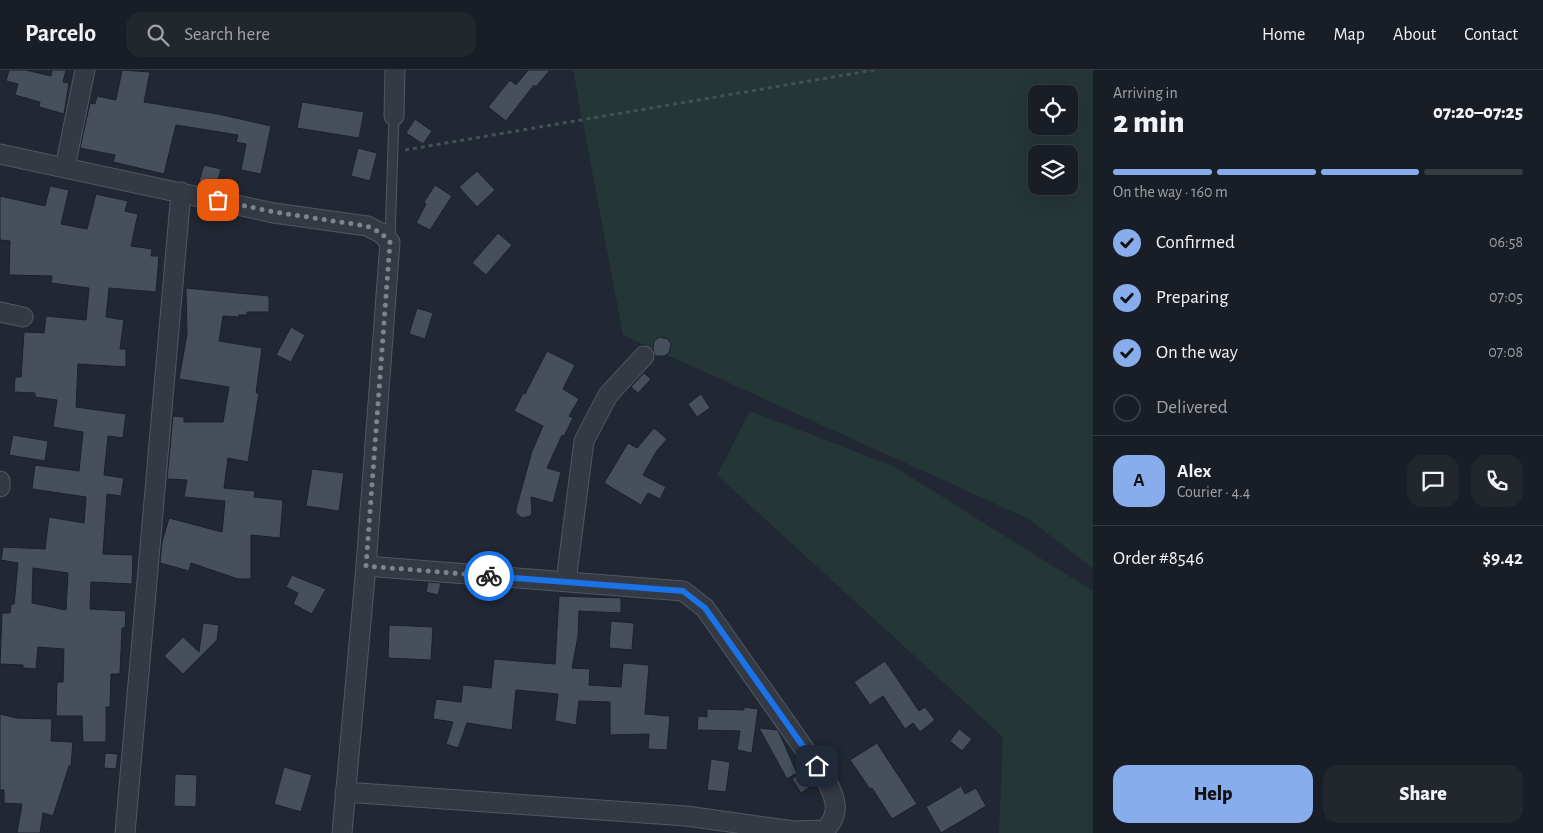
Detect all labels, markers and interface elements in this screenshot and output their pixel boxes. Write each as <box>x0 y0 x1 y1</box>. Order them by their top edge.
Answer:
search box <box>126 12 476 57</box>
icon: search <box>144 21 172 49</box>
text: Parcelo <box>25 22 96 46</box>
text: Search here <box>184 25 270 44</box>
text: Home <box>1262 26 1305 44</box>
text: Map <box>1333 26 1365 44</box>
text: About <box>1393 26 1436 44</box>
text: Contact <box>1464 26 1518 44</box>
map controls <box>1028 85 1078 195</box>
button: locate <box>1028 85 1078 135</box>
text: Arriving in <box>1113 85 1178 101</box>
text: 07:20–07:25 <box>1433 103 1523 122</box>
text: 2 min <box>1113 106 1185 138</box>
button: layers <box>1028 145 1078 195</box>
pin <box>197 179 239 221</box>
text: On the way · 160 m <box>1113 184 1228 200</box>
icon: bag <box>204 186 232 214</box>
icon: check <box>1113 229 1141 257</box>
text: Confirmed <box>1156 233 1235 252</box>
text: 06:58 <box>1489 234 1523 250</box>
icon: check <box>1113 284 1141 312</box>
text: Preparing <box>1156 288 1229 307</box>
text: 07:05 <box>1489 289 1523 305</box>
icon: check <box>1113 339 1141 367</box>
text: On the way <box>1156 343 1238 362</box>
text: 07:08 <box>1488 344 1523 360</box>
text: Delivered <box>1156 398 1228 417</box>
button: chat <box>1407 455 1459 507</box>
button: phone <box>1471 455 1523 507</box>
text: Alex <box>1177 462 1211 481</box>
text: A <box>1133 471 1145 490</box>
text: Courier · 4.4 <box>1177 484 1250 500</box>
text: Order #8546 <box>1113 549 1204 568</box>
text: $9.42 <box>1482 549 1523 568</box>
courier <box>464 551 514 601</box>
icon: bike <box>475 562 503 590</box>
pin <box>796 745 838 787</box>
icon: home <box>803 752 831 780</box>
button: Help <box>1113 765 1313 823</box>
button: Share <box>1323 765 1523 823</box>

